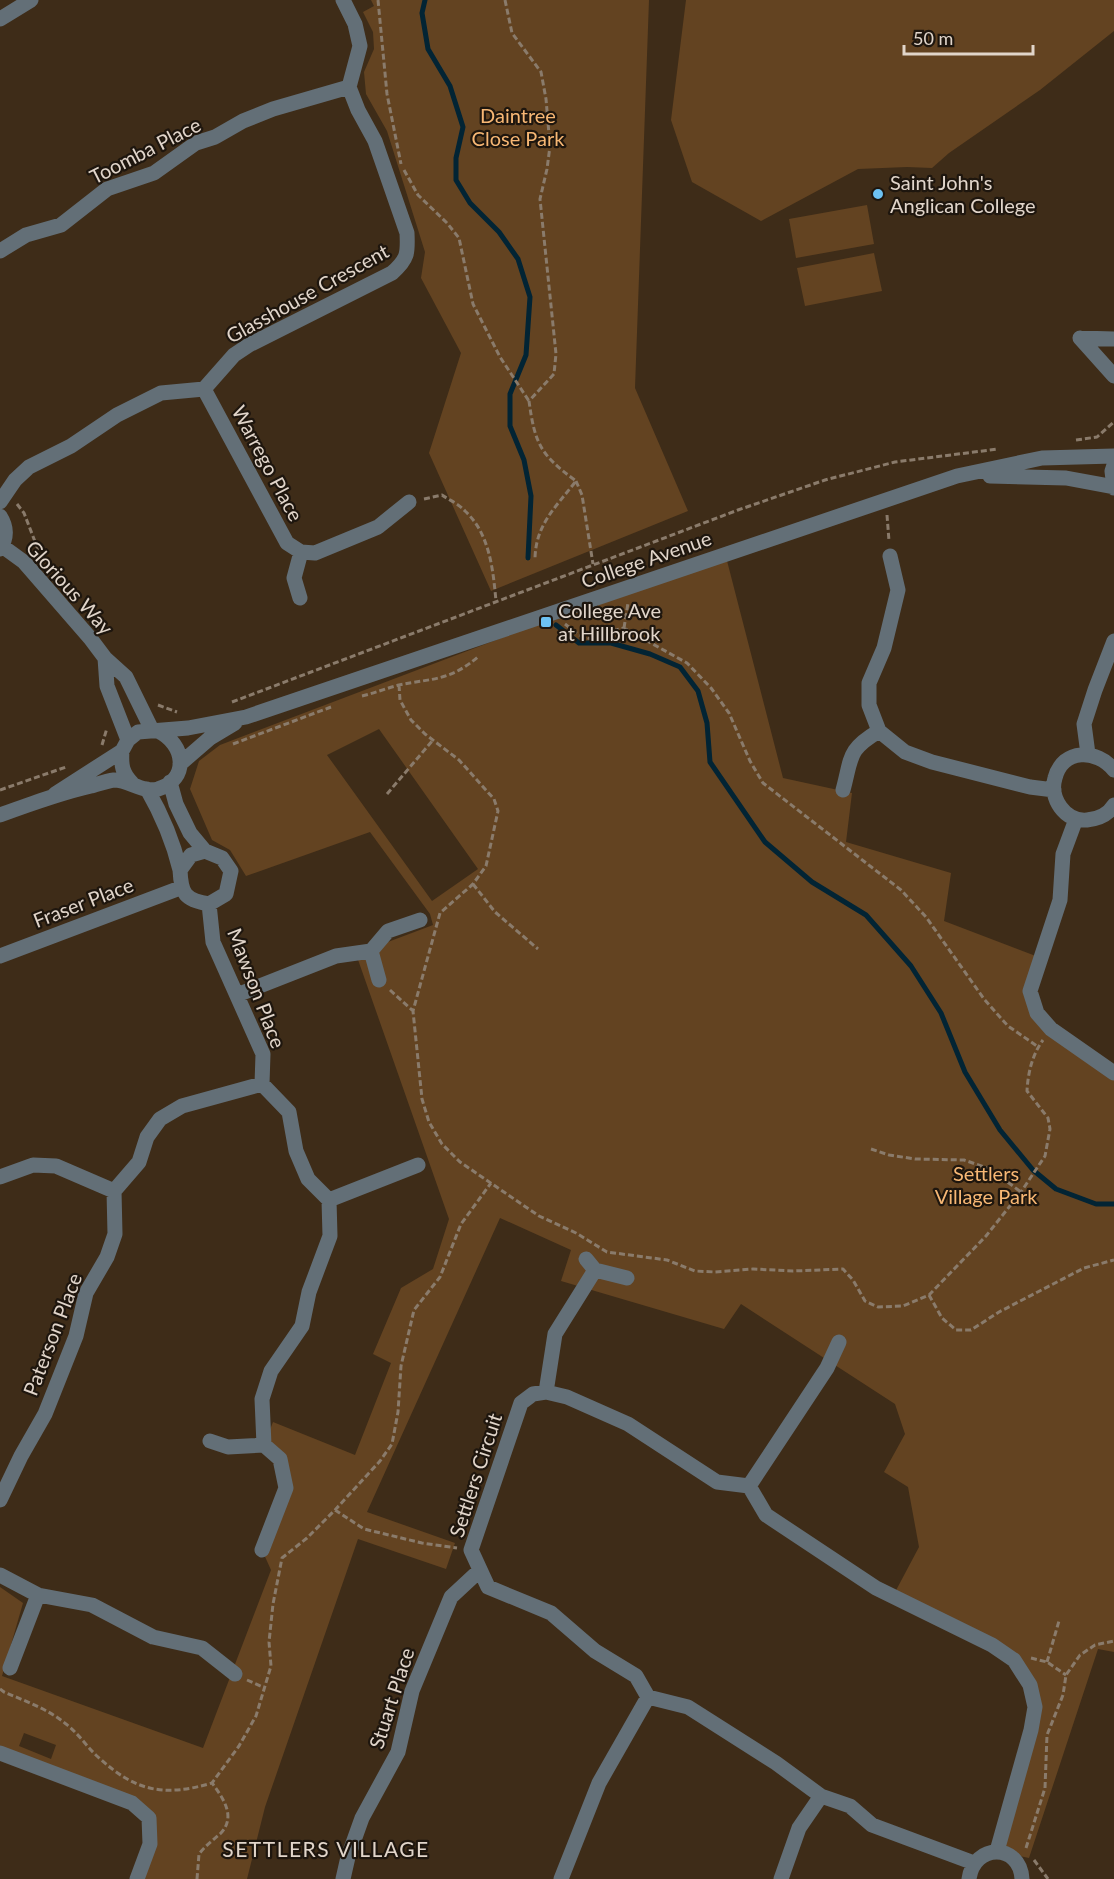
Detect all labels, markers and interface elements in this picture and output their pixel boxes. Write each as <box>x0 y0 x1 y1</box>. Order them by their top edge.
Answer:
scale bar <box>904 18 1033 56</box>
text: 50 m <box>913 27 953 49</box>
park label: Daintree Close Park <box>472 103 565 150</box>
street label: Toomba Place <box>86 112 204 188</box>
place label: Saint John's Anglican College <box>890 170 1036 217</box>
marker: Saint John's Anglican College <box>871 187 885 201</box>
street label: Glasshouse Crescent <box>222 238 392 348</box>
street label: Warrego Place <box>227 401 309 525</box>
street label: College Avenue <box>578 526 714 592</box>
street label: Glorious Way <box>22 535 119 639</box>
place label: College Ave at Hillbrook <box>558 598 661 645</box>
marker: College Ave at Hillbrook <box>539 615 553 629</box>
street label: Fraser Place <box>30 872 136 932</box>
street label: Mawson Place <box>223 925 291 1051</box>
park label: Settlers Village Park <box>935 1161 1038 1208</box>
street label: Paterson Place <box>18 1269 86 1399</box>
street label: Settlers Circuit <box>444 1410 506 1540</box>
street label: Stuart Place <box>363 1644 419 1752</box>
district label: SETTLERS VILLAGE <box>222 1836 430 1861</box>

